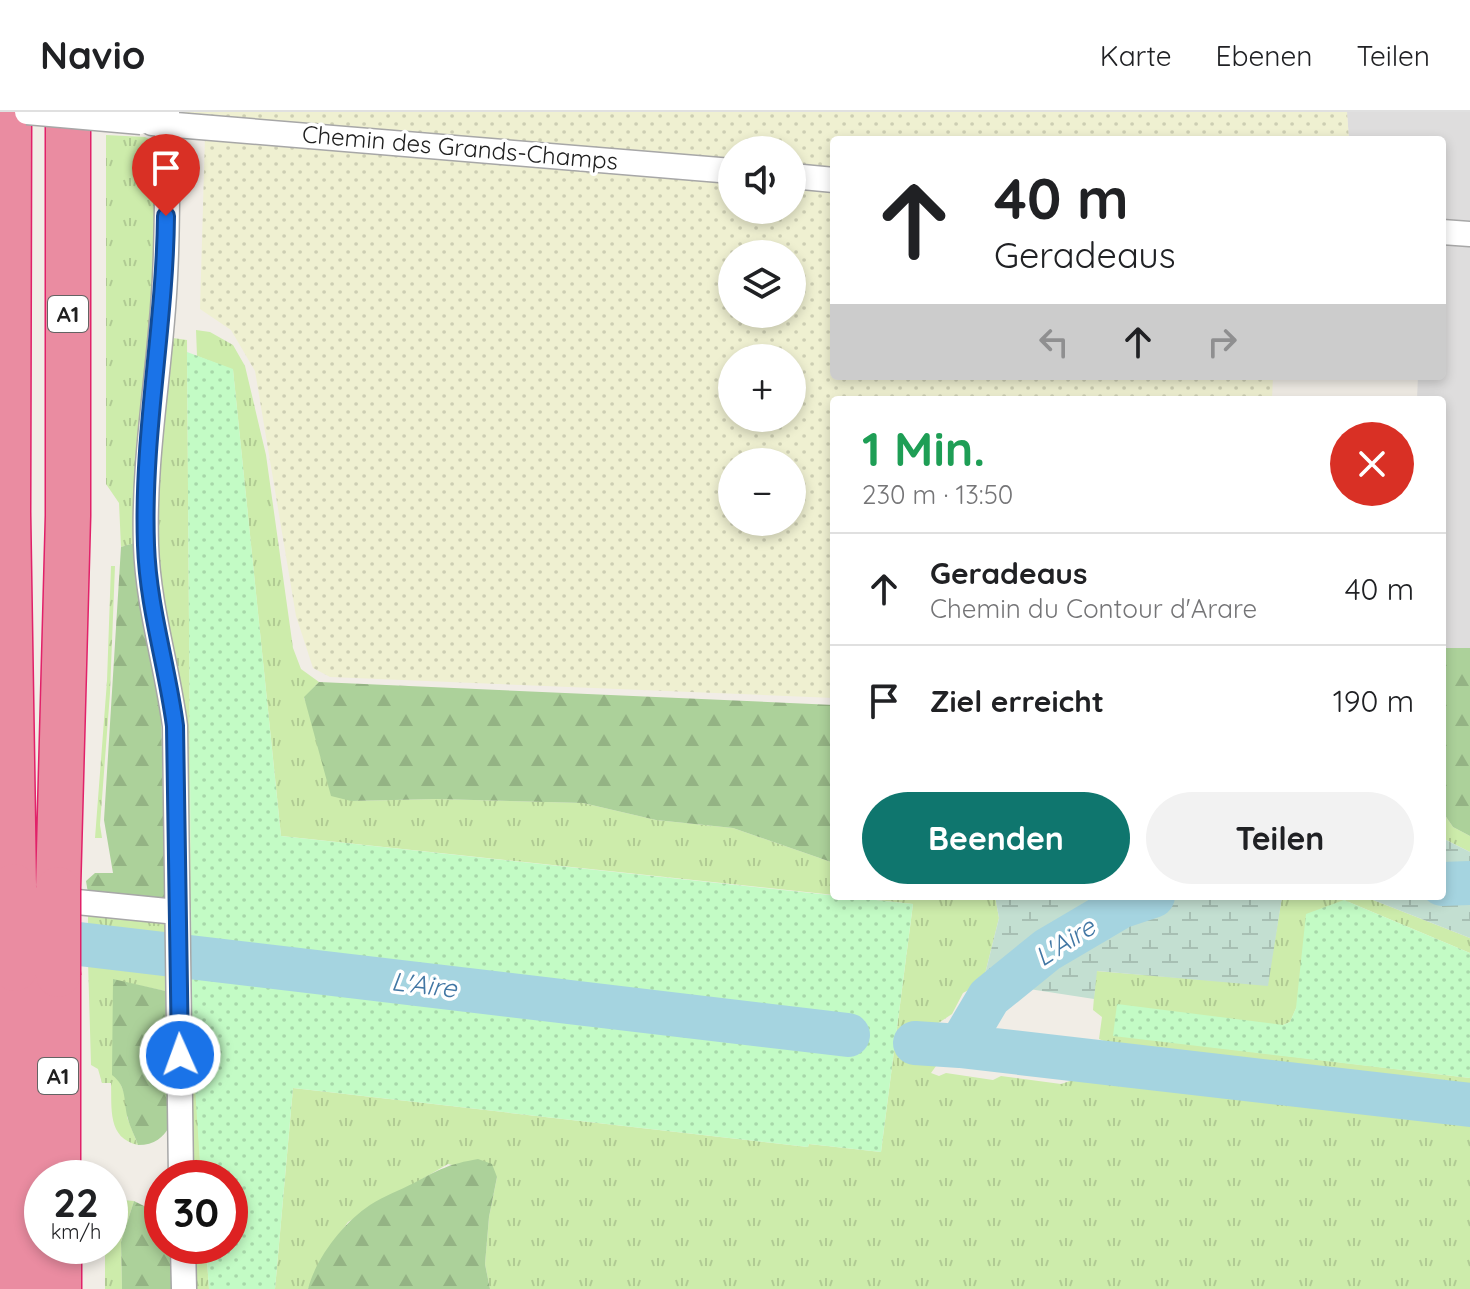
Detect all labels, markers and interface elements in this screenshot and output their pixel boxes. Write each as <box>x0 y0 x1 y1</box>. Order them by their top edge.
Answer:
text: Navio <box>40 31 145 79</box>
text: Karte <box>1100 38 1172 73</box>
text: Ebenen <box>1216 38 1312 73</box>
text: Teilen <box>1356 38 1430 73</box>
street label: Chemin des Grands-Champs <box>301 118 619 176</box>
pin <box>132 134 200 216</box>
map controls <box>718 136 806 536</box>
button: sound <box>718 136 806 224</box>
icon: arrive <box>144 146 188 190</box>
text: 40 m <box>994 163 1129 233</box>
icon: ahead <box>862 168 966 272</box>
text: Geradeaus <box>994 232 1176 277</box>
button: layers <box>718 240 806 328</box>
road number: A1 <box>48 296 88 332</box>
icon: left <box>1032 320 1076 364</box>
icon: ahead <box>1116 320 1160 364</box>
icon: right <box>1200 320 1244 364</box>
button: + <box>718 344 806 432</box>
text: 1 Min. <box>862 418 985 478</box>
button: close <box>1330 422 1414 506</box>
button: − <box>718 448 806 536</box>
text: 230 m · 13:50 <box>862 478 1013 511</box>
text: Geradeaus <box>930 554 1087 592</box>
icon: ahead <box>862 567 906 611</box>
text: 40 m <box>1345 570 1414 608</box>
text: Chemin du Contour d'Arare <box>930 592 1257 625</box>
icon: arrive <box>862 679 906 723</box>
text: Ziel erreicht <box>930 682 1104 720</box>
text: 190 m <box>1333 682 1414 720</box>
button: Beenden <box>862 792 1130 884</box>
button: Teilen <box>1146 792 1414 884</box>
water label: L'Aire <box>1028 909 1102 973</box>
water label: L'Aire <box>390 964 460 1005</box>
position arrow <box>138 1013 222 1097</box>
road number: A1 <box>38 1058 78 1094</box>
speed limit sign: 30 <box>144 1160 248 1264</box>
text: 22 <box>53 1177 99 1227</box>
text: km/h <box>51 1219 101 1244</box>

